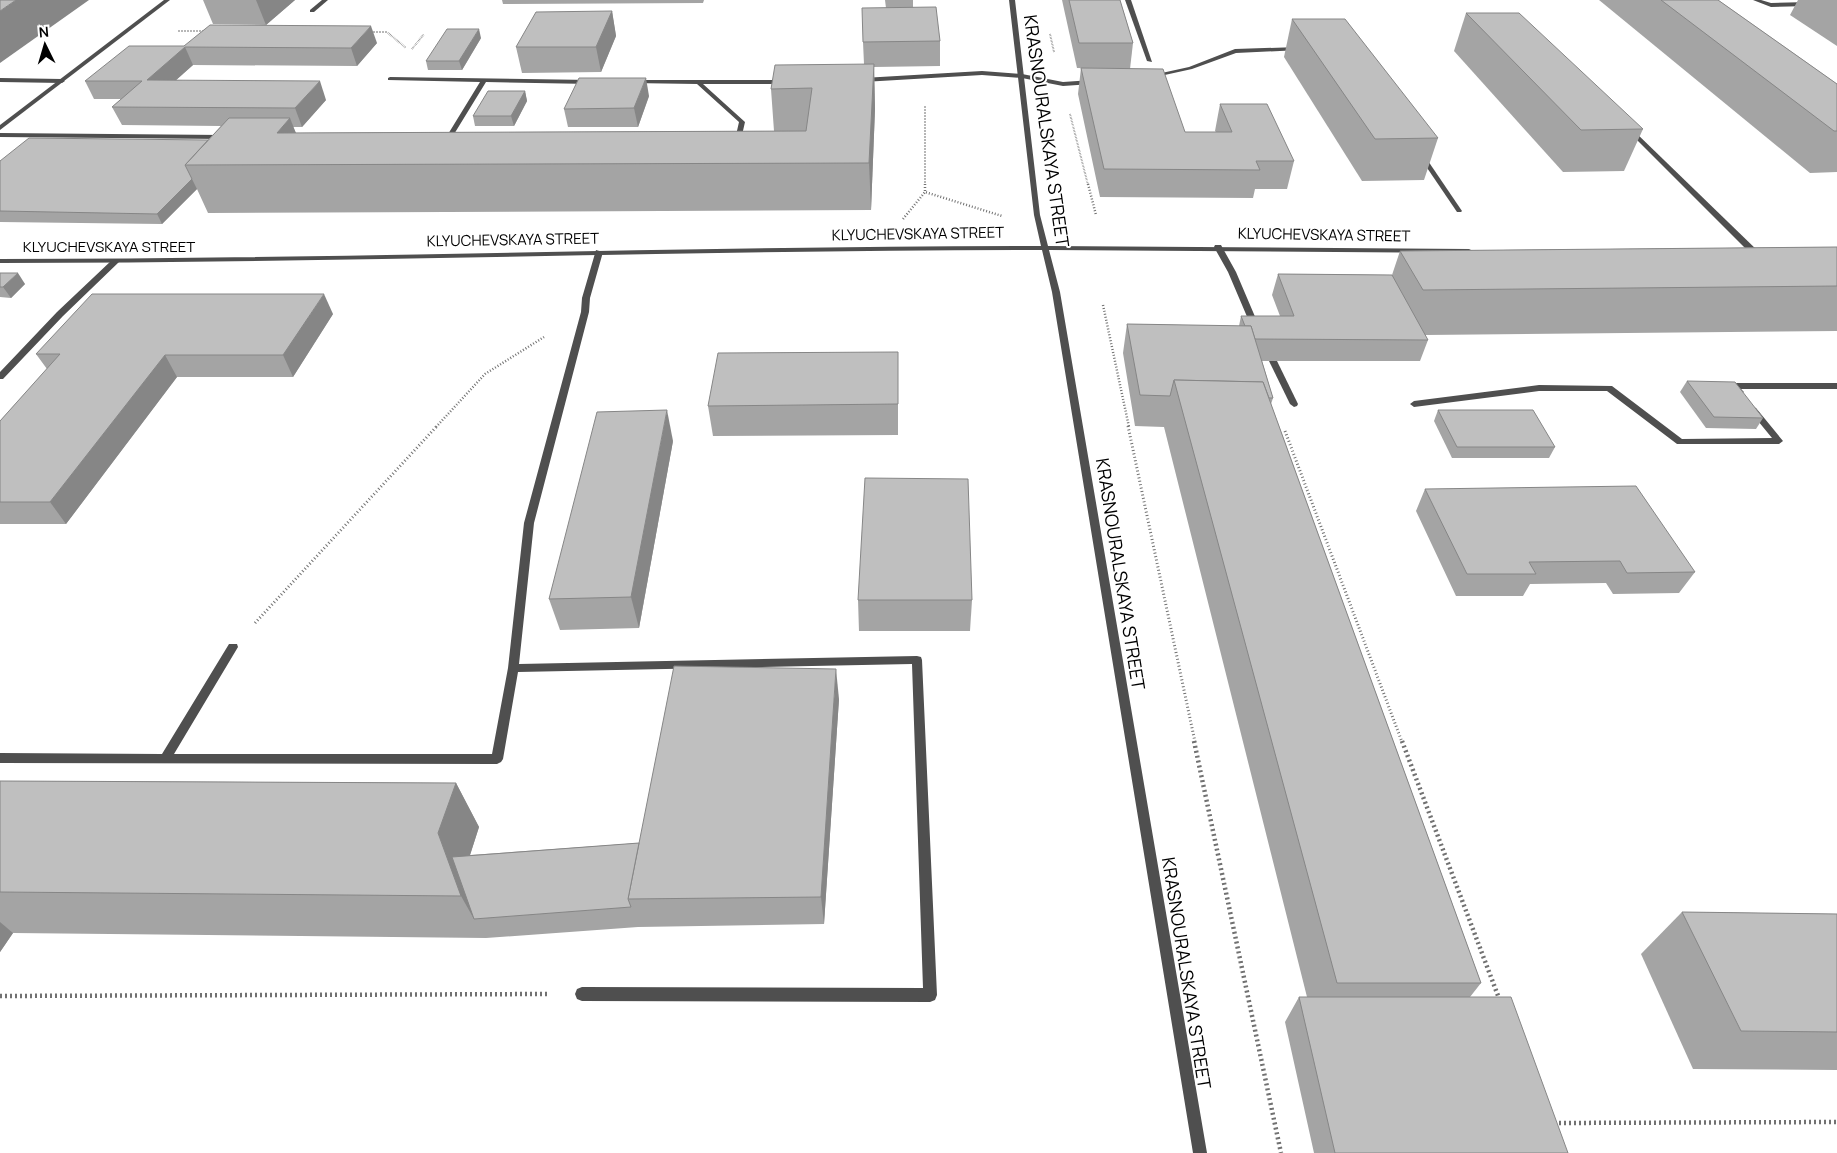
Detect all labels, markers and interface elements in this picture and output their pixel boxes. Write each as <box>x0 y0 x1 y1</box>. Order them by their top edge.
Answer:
street label: KRASNOURALSKAYA STREET <box>1019 13 1075 249</box>
north arrow <box>20 20 70 70</box>
text: N <box>38 22 50 41</box>
street label: KLYUCHEVSKAYA STREET <box>832 221 1004 246</box>
street label: KLYUCHEVSKAYA STREET <box>1238 222 1410 247</box>
street label: KLYUCHEVSKAYA STREET <box>427 227 599 252</box>
street label: KLYUCHEVSKAYA STREET <box>23 236 195 257</box>
street label: KRASNOURALSKAYA STREET <box>1091 456 1151 692</box>
street label: KRASNOURALSKAYA STREET <box>1157 855 1217 1091</box>

